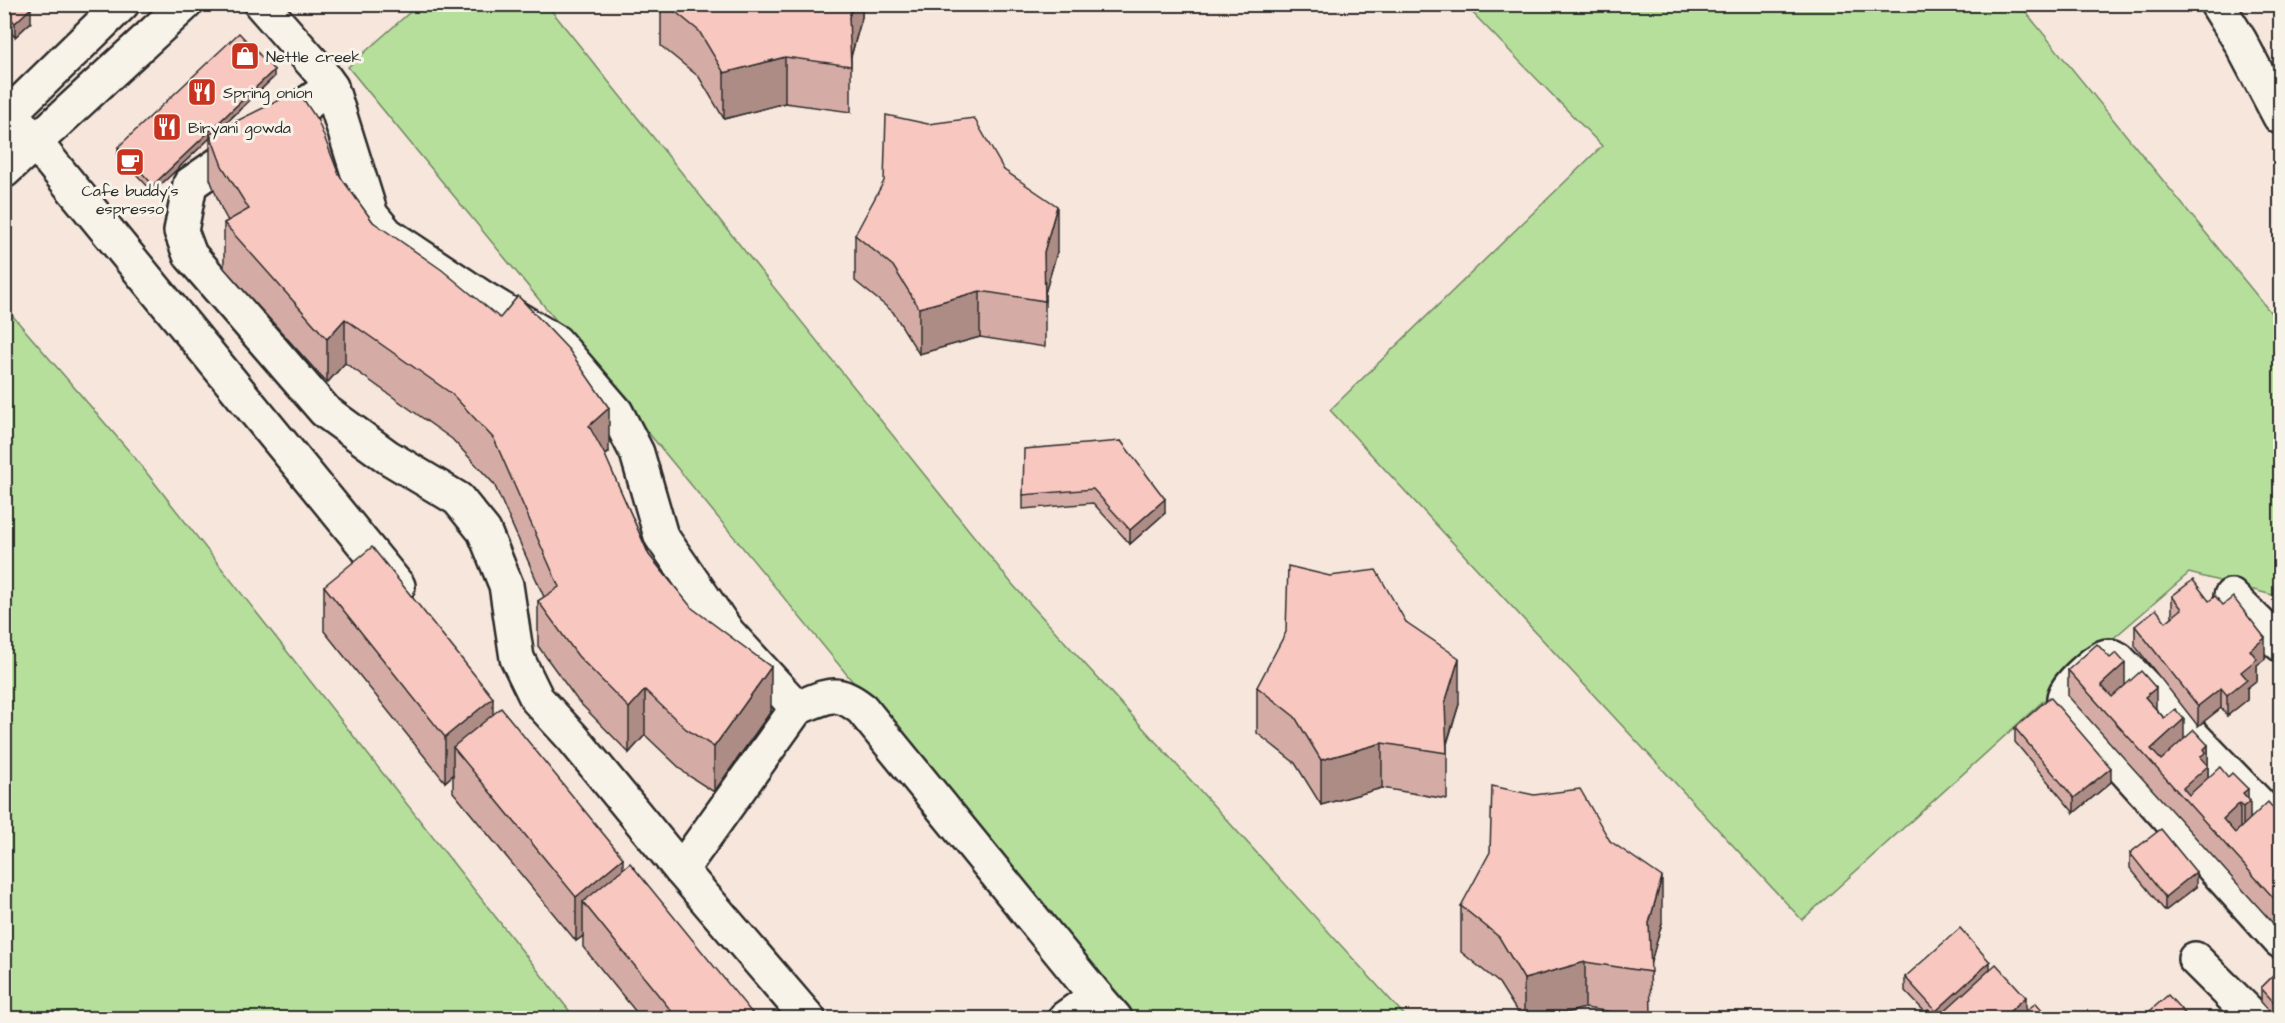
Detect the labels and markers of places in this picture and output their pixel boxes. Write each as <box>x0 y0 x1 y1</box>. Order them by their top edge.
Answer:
shop icon: Nettle creek <box>229 40 261 72</box>
place label: Nettle creek <box>266 46 361 68</box>
restaurant icon: Spring onion <box>186 76 218 108</box>
place label: Spring onion <box>223 82 313 105</box>
restaurant icon: Biryani gowda <box>151 111 183 143</box>
place label: Biryani gowda <box>188 117 291 140</box>
cafe icon: Cafe buddy’s espresso <box>114 146 146 178</box>
place label: Cafe buddy’s espresso <box>82 180 178 220</box>

